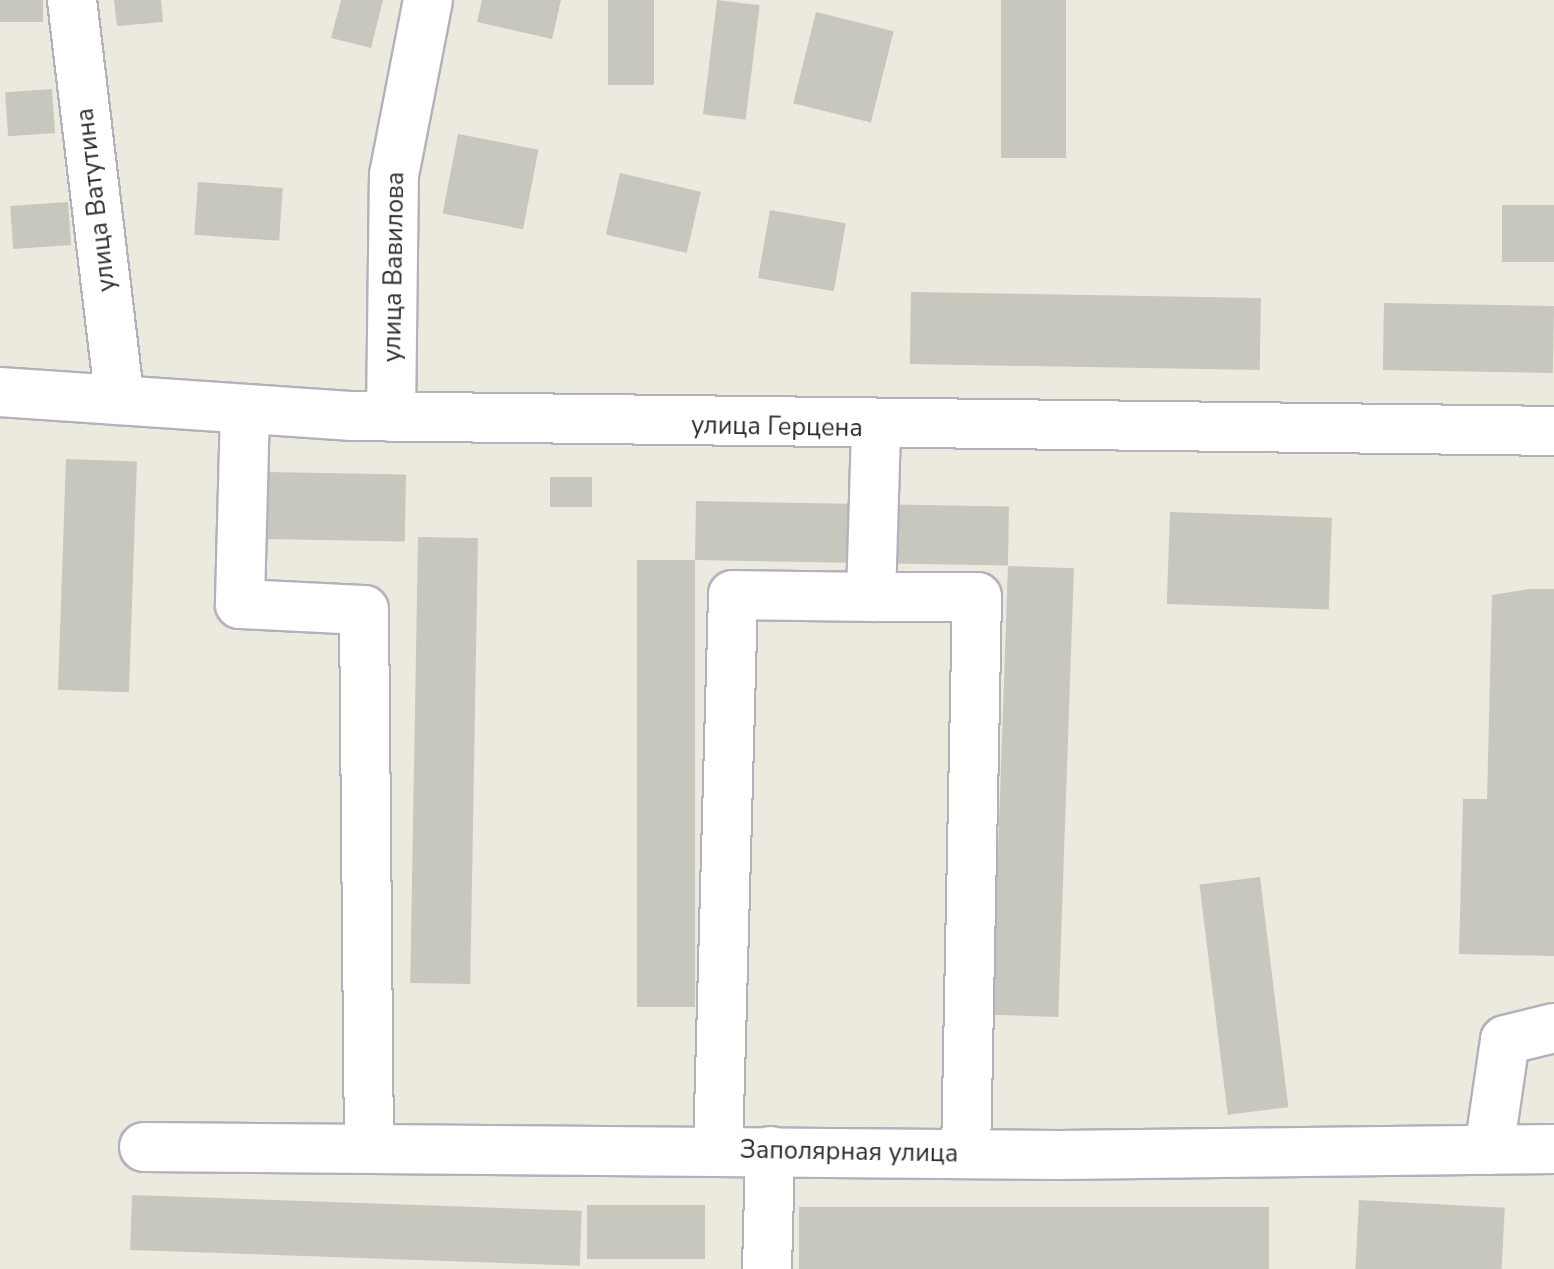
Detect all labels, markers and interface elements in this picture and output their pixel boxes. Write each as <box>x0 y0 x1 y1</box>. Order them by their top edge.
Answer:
street label: улица Ватутина <box>70 107 122 293</box>
street label: улица Вавилова <box>377 172 411 362</box>
street label: улица Герцена <box>691 411 863 443</box>
street label: Заполярная улица <box>740 1135 958 1169</box>

